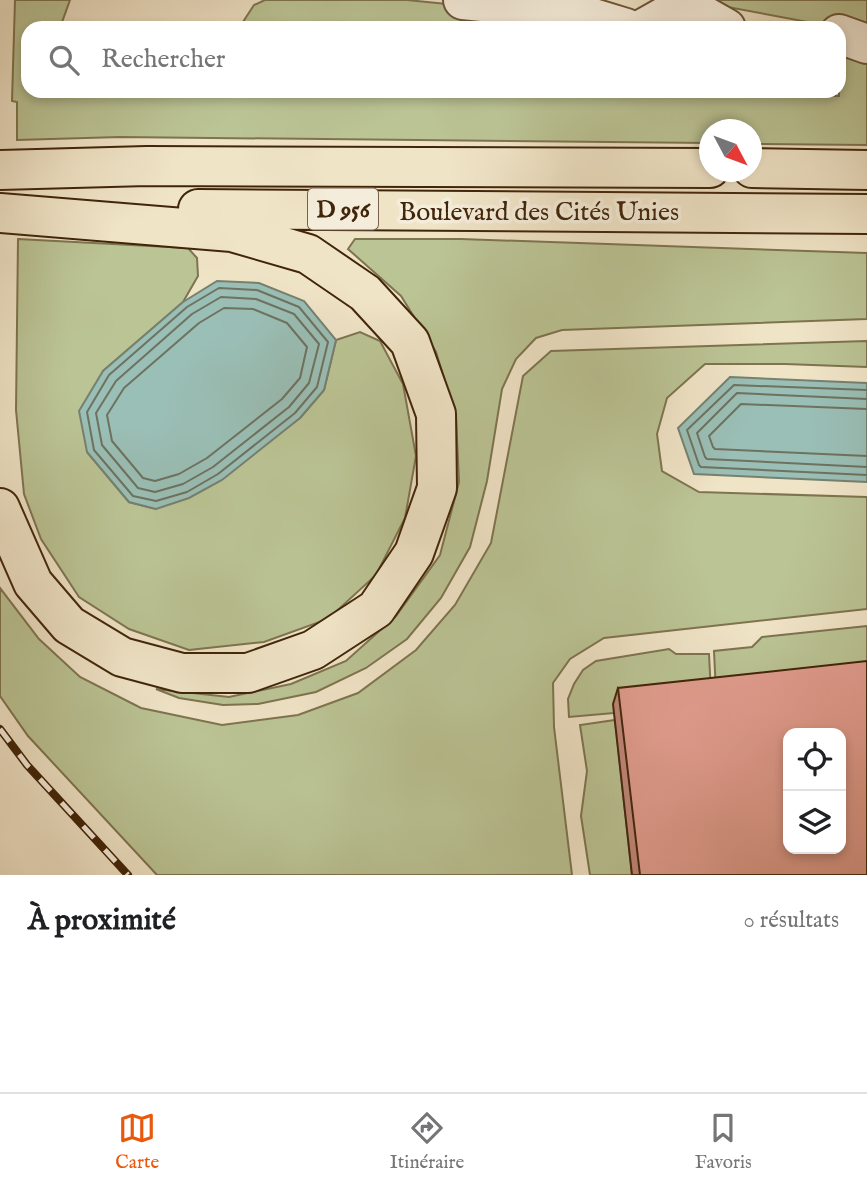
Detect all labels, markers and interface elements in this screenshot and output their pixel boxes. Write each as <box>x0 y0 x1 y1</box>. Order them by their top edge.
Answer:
search box <box>21 21 846 98</box>
icon: search <box>45 41 83 79</box>
text: Rechercher <box>101 43 225 76</box>
north arrow <box>699 119 762 182</box>
road number: D 956 <box>308 188 378 230</box>
street label: Boulevard des Cités Unies <box>399 196 679 229</box>
map controls <box>783 728 846 854</box>
button: locate <box>783 728 846 791</box>
button: layers <box>783 791 846 854</box>
text: À proximité <box>28 902 176 940</box>
text: 0 résultats <box>744 906 839 935</box>
tab: Carte <box>115 1109 159 1175</box>
tab: Itinéraire <box>390 1109 464 1175</box>
tab: Favoris <box>695 1109 752 1175</box>

